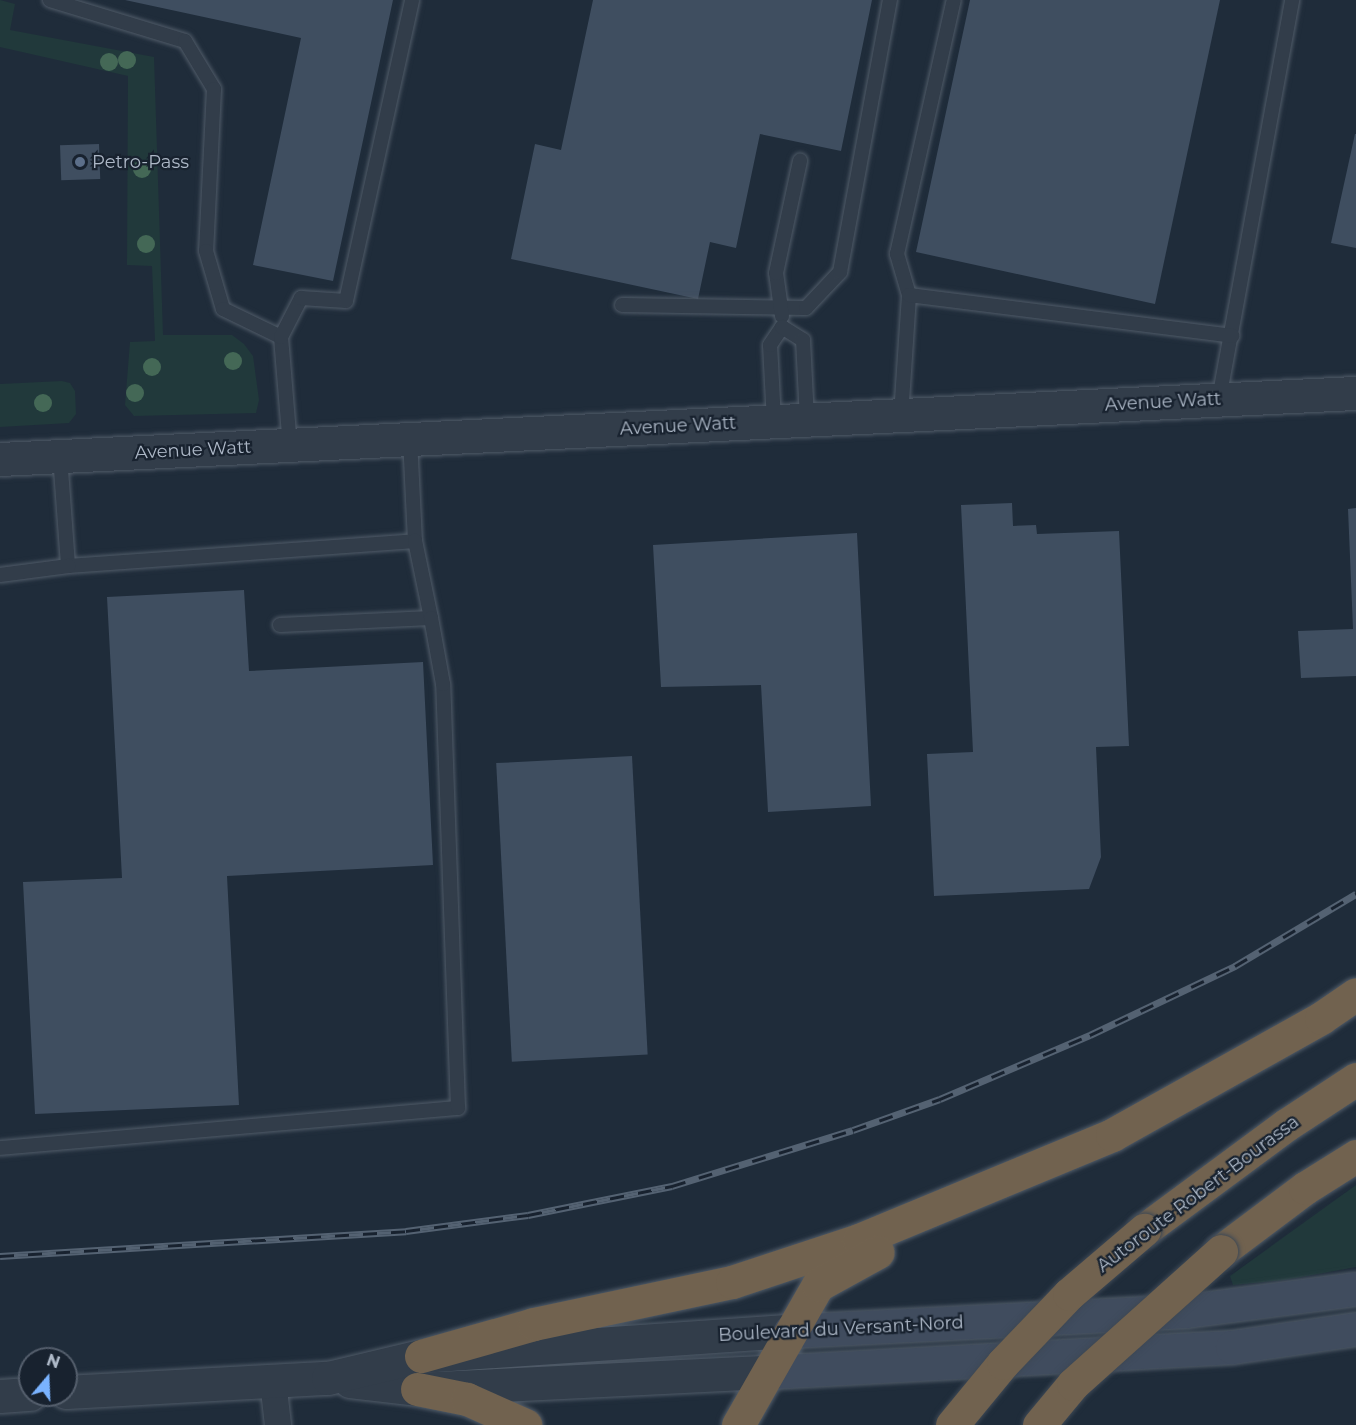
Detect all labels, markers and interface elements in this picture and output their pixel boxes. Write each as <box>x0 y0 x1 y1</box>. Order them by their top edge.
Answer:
place label: Petro-Pass <box>92 151 189 173</box>
marker: Petro-Pass <box>73 155 87 169</box>
street label: Avenue Watt <box>1104 388 1222 416</box>
street label: Avenue Watt <box>619 412 737 440</box>
street label: Avenue Watt <box>134 436 252 464</box>
street label: Autoroute Robert-Bourassa <box>1093 1111 1303 1277</box>
street label: Boulevard du Versant-Nord <box>718 1312 964 1346</box>
north arrow <box>18 1347 78 1407</box>
text: N <box>44 1350 63 1372</box>

